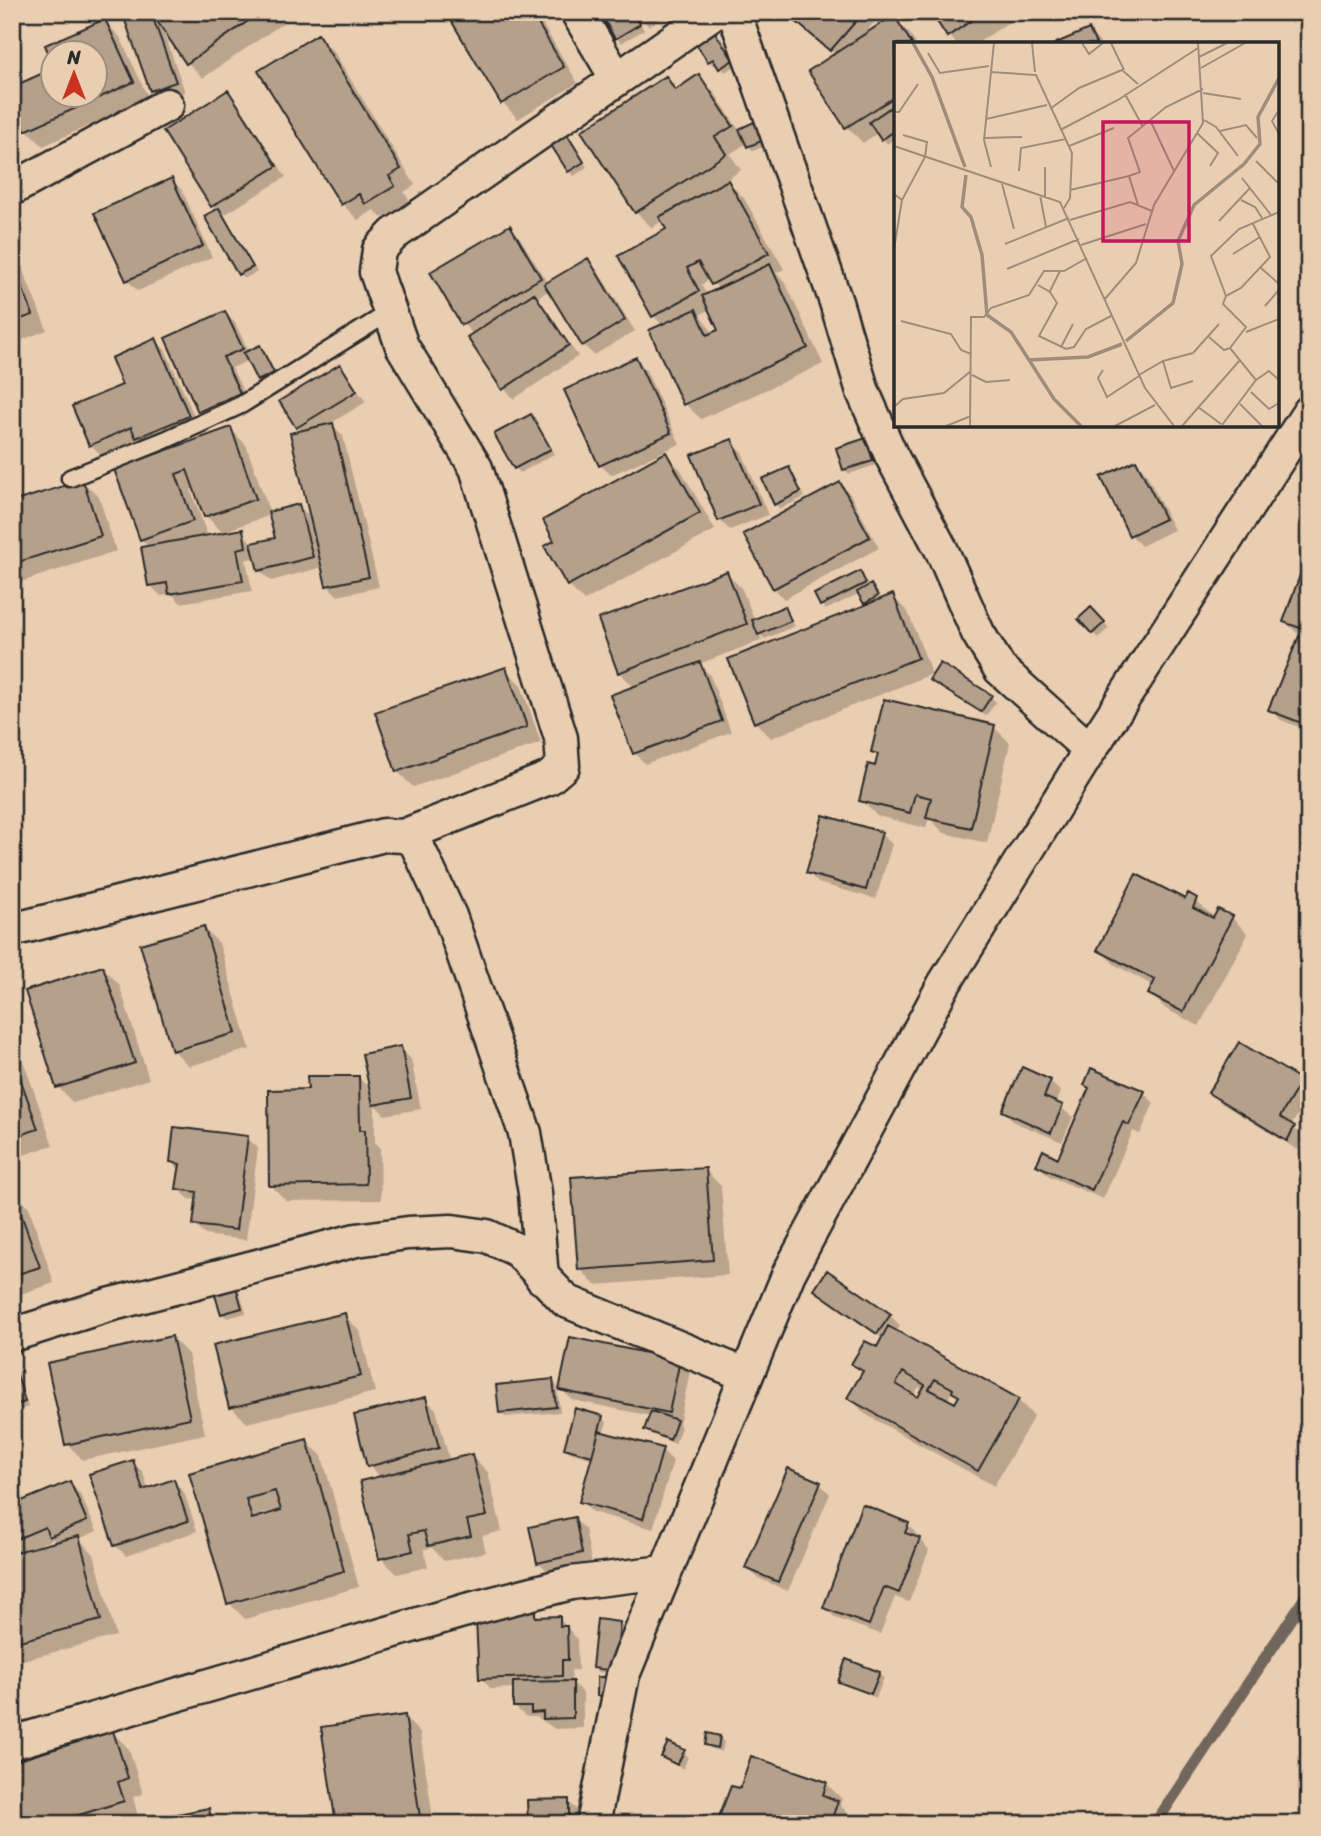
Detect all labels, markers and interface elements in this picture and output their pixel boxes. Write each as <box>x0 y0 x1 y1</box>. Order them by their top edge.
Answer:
north arrow <box>38 38 108 108</box>
text: N <box>66 41 81 74</box>
inset map <box>894 42 1279 427</box>

